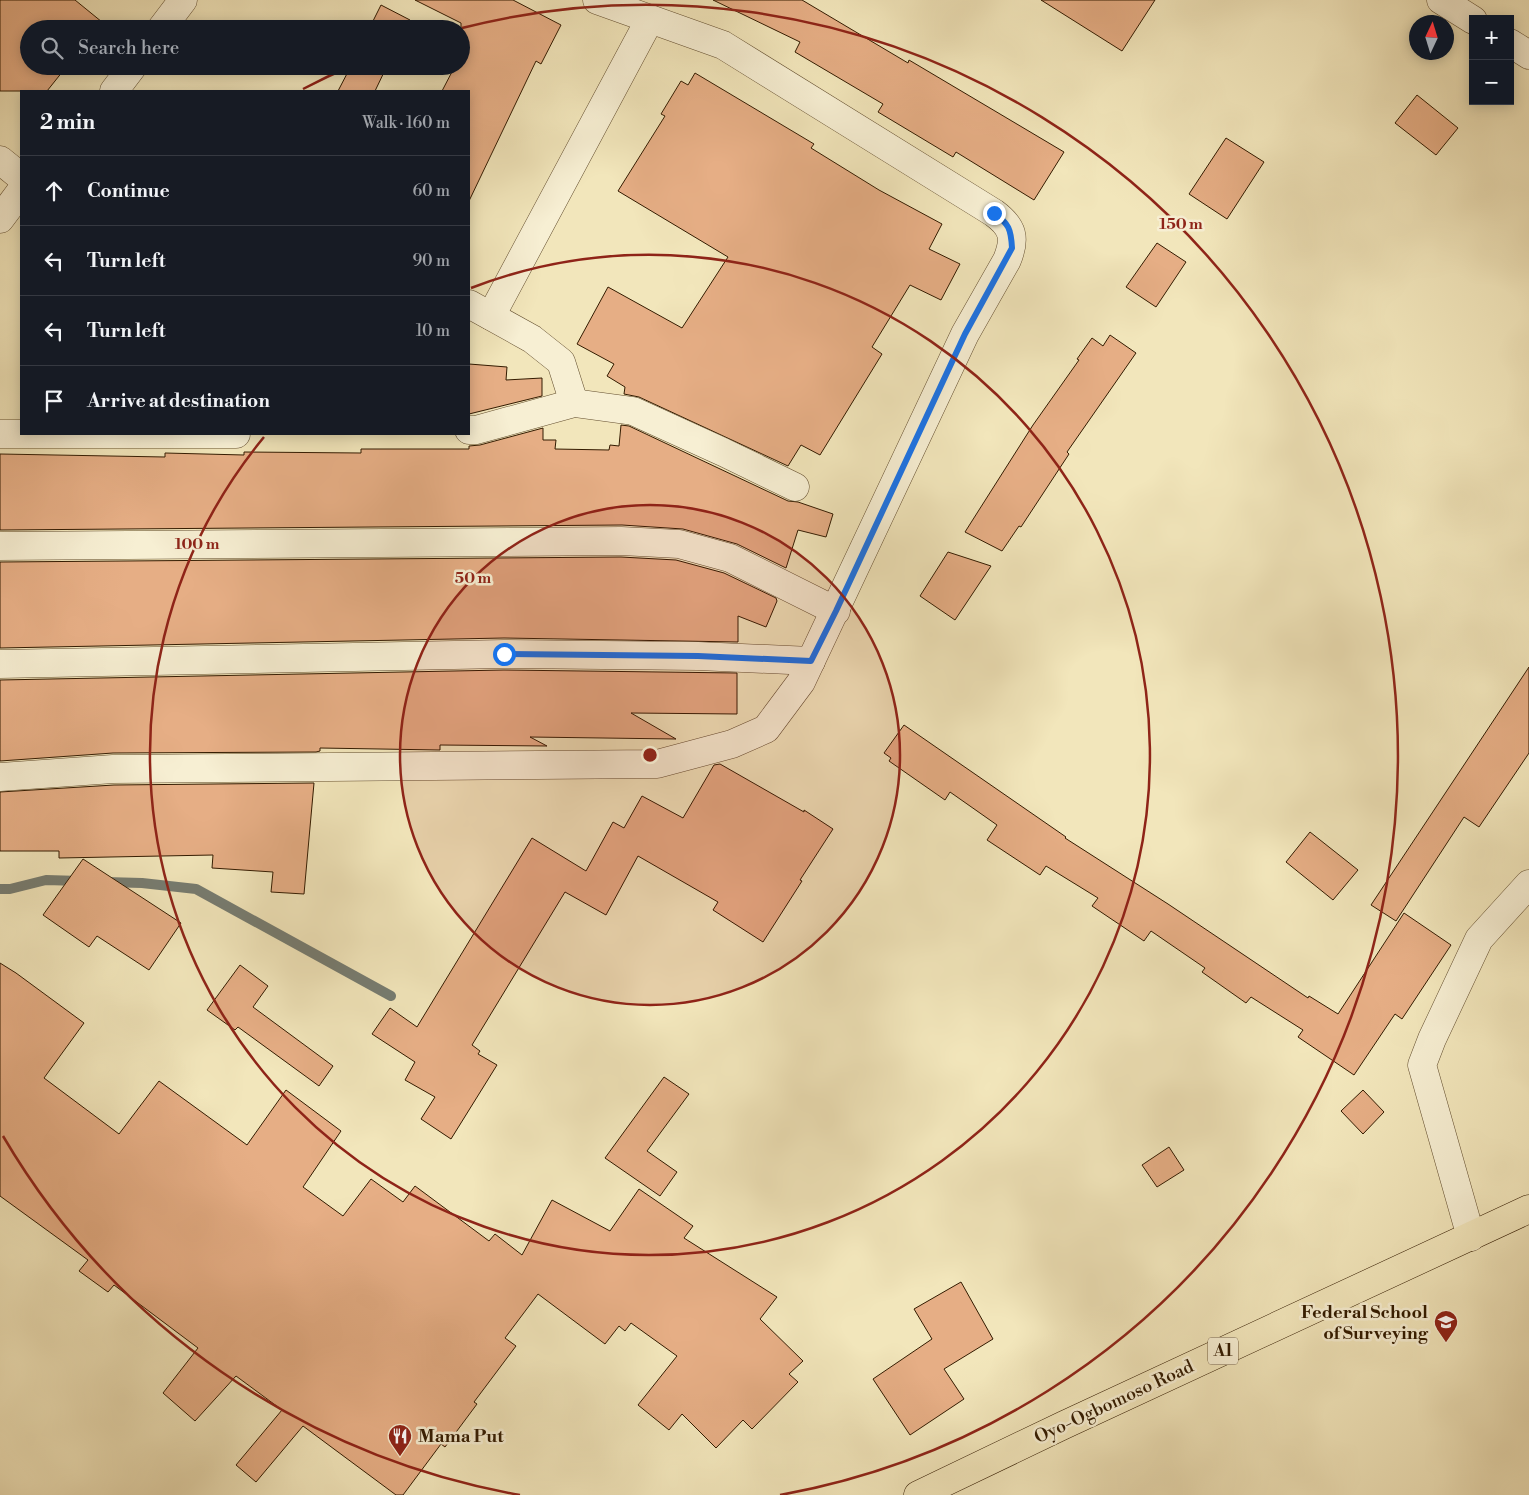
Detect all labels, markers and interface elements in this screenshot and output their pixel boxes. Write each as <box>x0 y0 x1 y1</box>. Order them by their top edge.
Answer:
north arrow <box>1409 15 1454 60</box>
map controls <box>1469 15 1514 105</box>
button: + <box>1469 15 1514 60</box>
search box <box>20 20 470 75</box>
icon: search <box>38 34 66 62</box>
text: Search here <box>78 36 179 60</box>
button: − <box>1469 60 1514 105</box>
text: 2 min <box>40 110 95 136</box>
text: Walk · 160 m <box>362 113 450 133</box>
icon: ahead <box>40 177 68 205</box>
text: Continue <box>87 179 170 203</box>
text: 60 m <box>412 181 450 201</box>
route end <box>983 202 1006 225</box>
text: 150 m <box>1159 215 1203 234</box>
icon: left <box>40 247 68 275</box>
text: Turn left <box>87 249 166 273</box>
text: 90 m <box>412 251 450 271</box>
icon: left <box>40 317 68 345</box>
text: Turn left <box>87 319 166 343</box>
text: 10 m <box>416 321 450 341</box>
icon: arrive <box>40 387 68 415</box>
text: Arrive at destination <box>87 389 270 413</box>
text: 100 m <box>175 535 220 554</box>
text: 50 m <box>455 569 491 588</box>
route start <box>493 643 516 666</box>
centre of rings <box>641 746 659 764</box>
place label: Federal School of Surveying <box>1301 1301 1429 1345</box>
school or university icon: Federal School of Surveying <box>1433 1309 1459 1343</box>
road number: A1 <box>1208 1338 1238 1364</box>
street label: Oyo-Ogbomoso Road <box>1031 1355 1198 1449</box>
restaurant icon: Mama Put <box>387 1423 413 1457</box>
place label: Mama Put <box>418 1425 504 1448</box>

